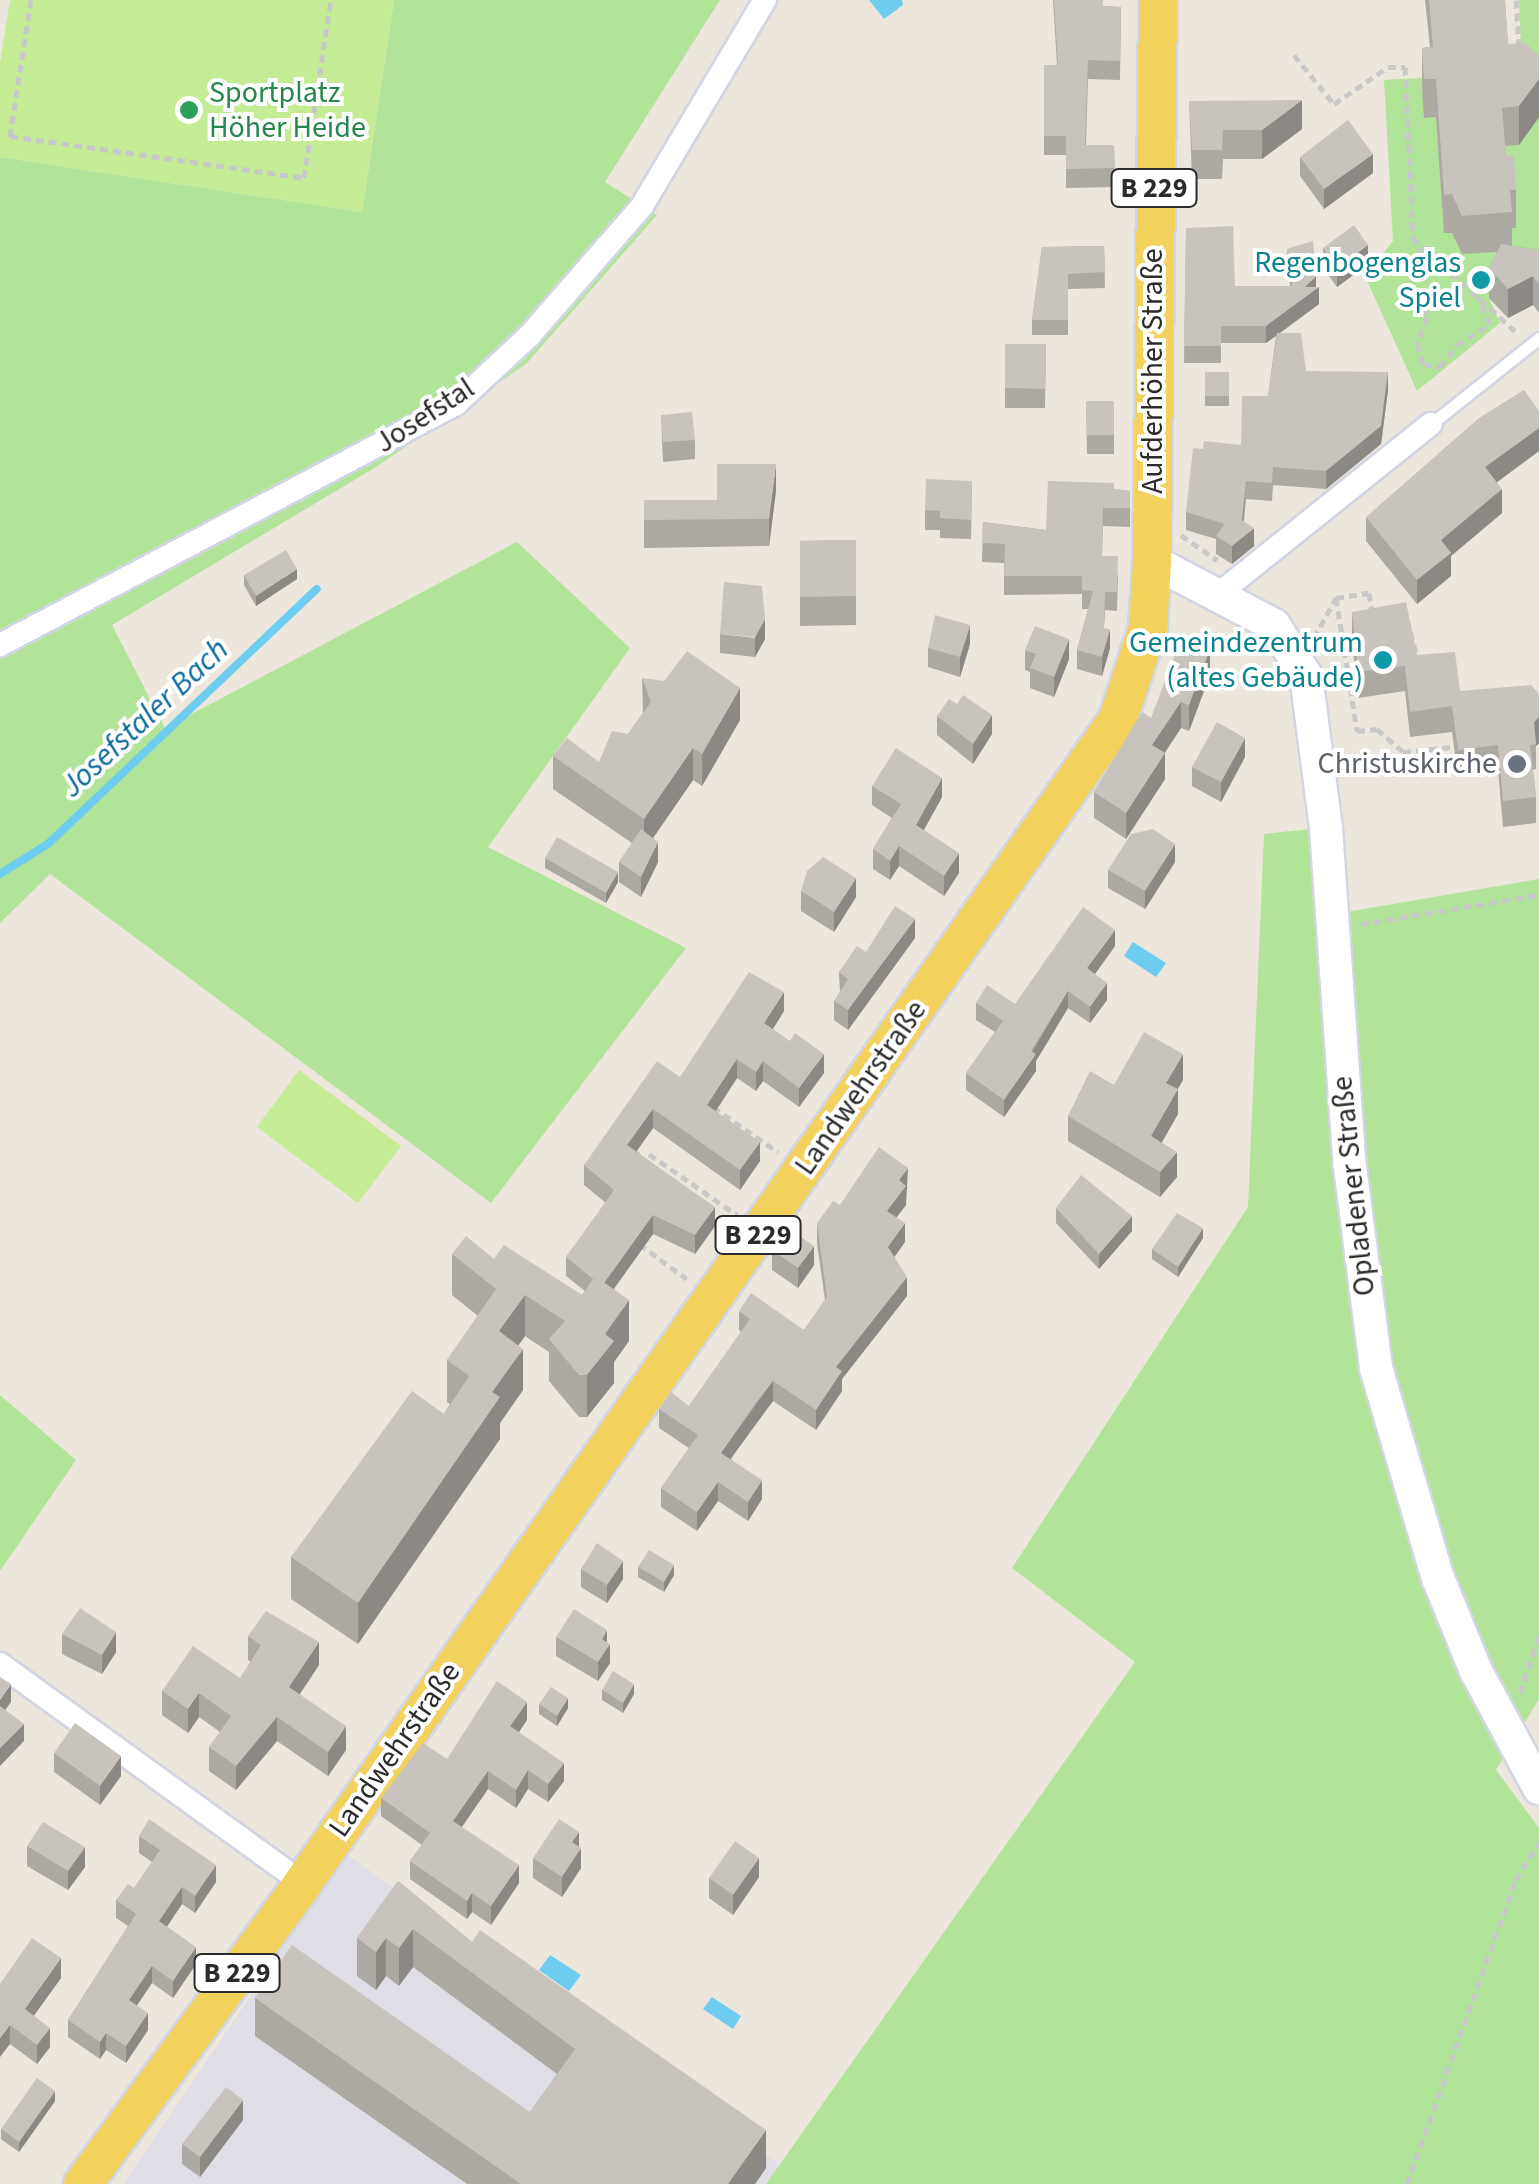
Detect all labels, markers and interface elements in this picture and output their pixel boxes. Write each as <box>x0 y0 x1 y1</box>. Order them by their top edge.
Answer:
place label: Sportplatz Höher Heide <box>209 75 366 146</box>
marker: Sportplatz Höher Heide <box>178 99 200 121</box>
road number: B 229 <box>1109 165 1199 211</box>
place label: Regenbogenglas Spiel <box>1254 245 1461 316</box>
street label: Aufderhöher Straße <box>1135 248 1171 494</box>
marker: Regenbogenglas Spiel <box>1470 269 1492 291</box>
street label: Josefstal <box>369 371 481 461</box>
place label: Gemeindezentrum (altes Gebäude) <box>1129 625 1363 696</box>
water label: Josefstaler Bach <box>53 631 237 805</box>
marker: Gemeindezentrum (altes Gebäude) <box>1372 649 1394 671</box>
place label: Christuskirche <box>1318 746 1497 782</box>
marker: Christuskirche <box>1506 753 1528 775</box>
street label: Landwehrstraße <box>788 994 934 1182</box>
street label: Opladener Straße <box>1325 1074 1383 1298</box>
road number: B 229 <box>713 1212 803 1258</box>
street label: Landwehrstraße <box>322 1656 468 1844</box>
road number: B 229 <box>192 1950 282 1996</box>

